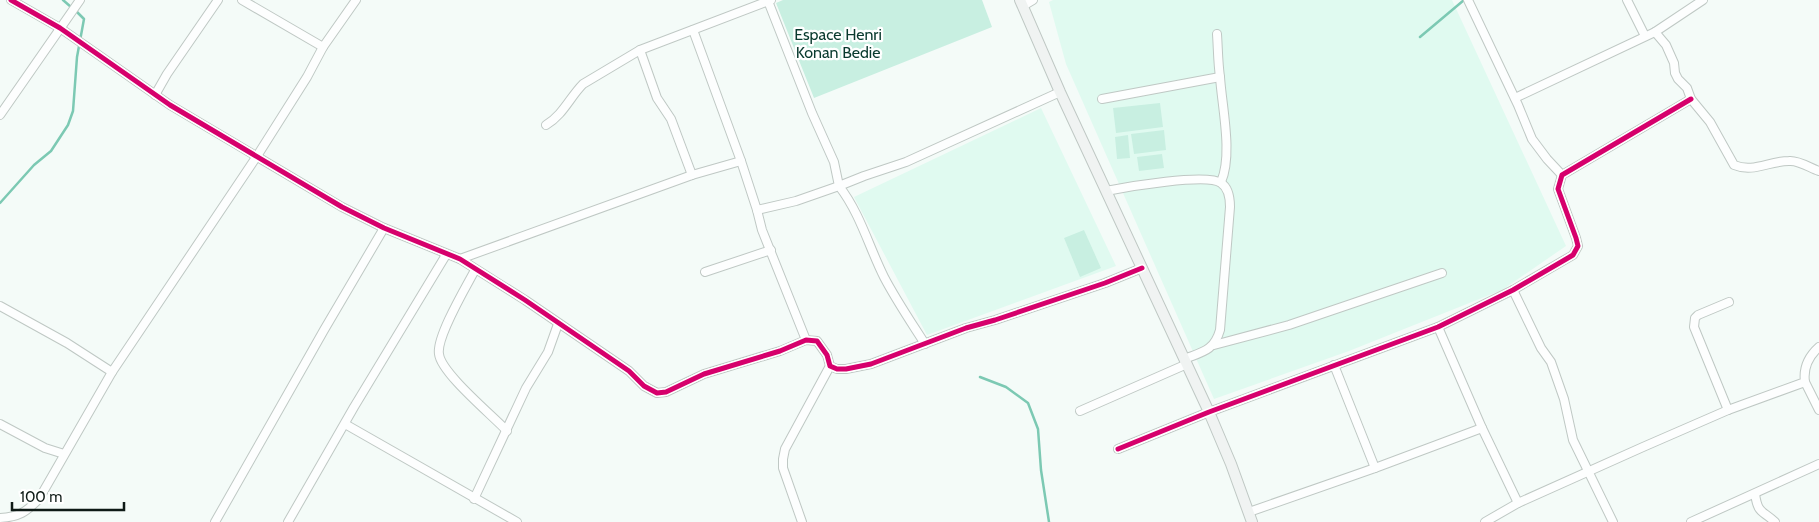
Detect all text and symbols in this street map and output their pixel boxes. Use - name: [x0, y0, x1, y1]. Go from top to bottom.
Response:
- park label: Espace Henri Konan Bedie: [794, 25, 882, 62]
- scale bar: [12, 480, 125, 512]
- text: 100 m: [20, 488, 62, 506]

